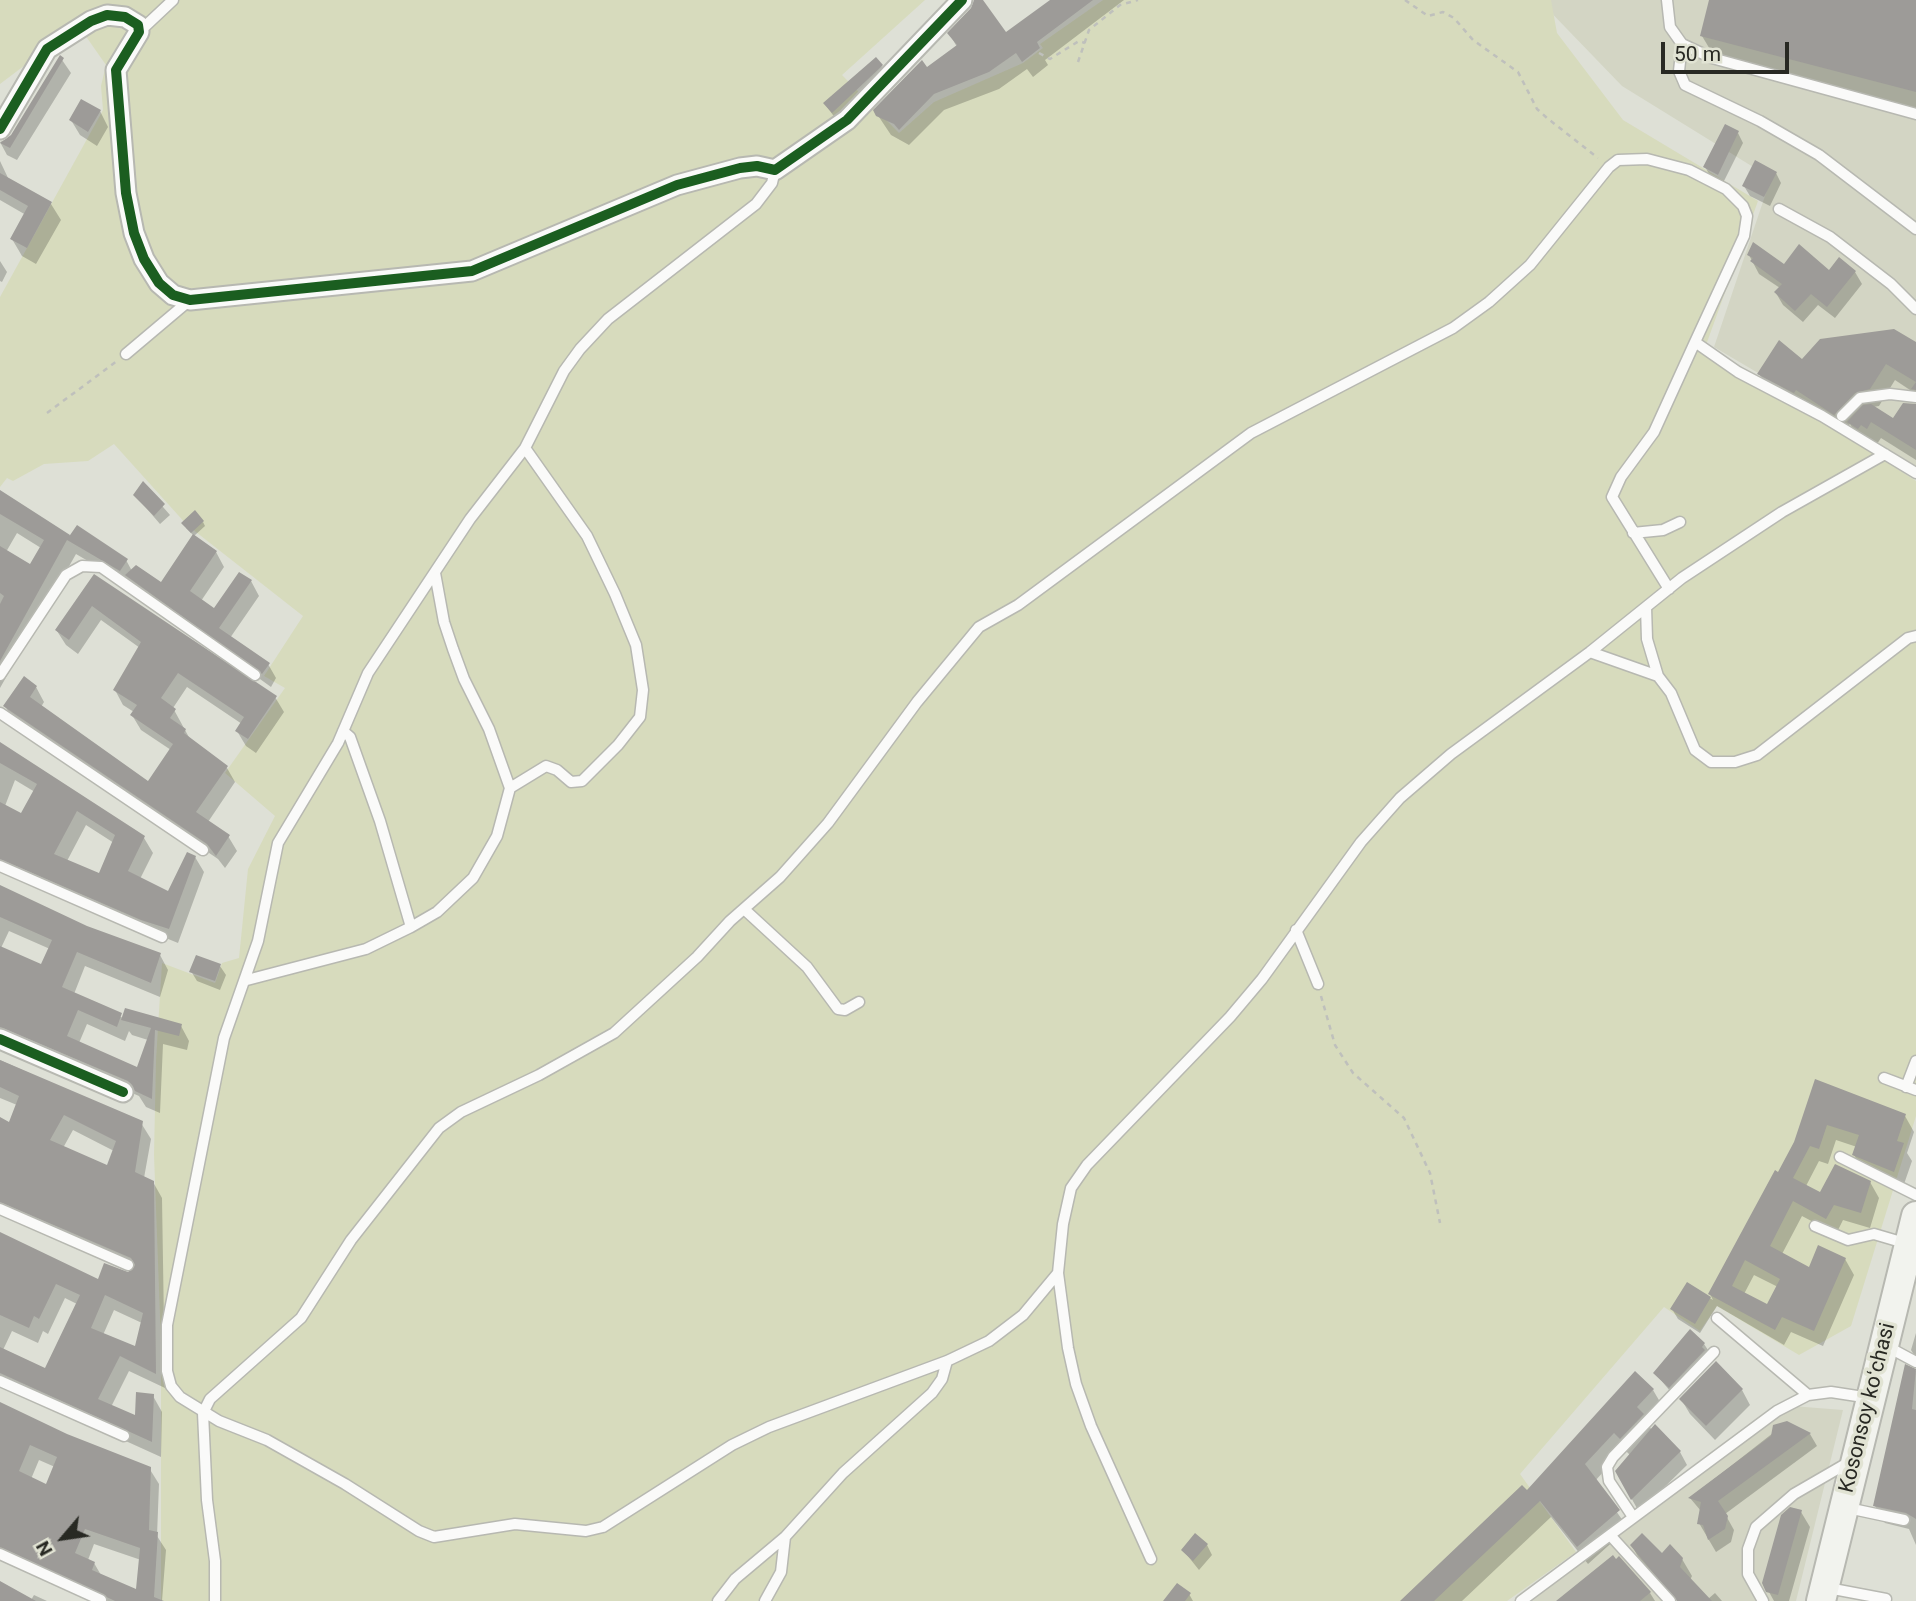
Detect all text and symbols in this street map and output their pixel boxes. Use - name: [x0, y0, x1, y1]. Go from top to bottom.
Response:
- scale bar: [1664, 28, 1792, 72]
- text: 50 m: [1674, 42, 1721, 66]
- street label: Kosonsoy koʻchasi: [1835, 1320, 1901, 1496]
- north arrow: [28, 1503, 98, 1573]
- text: N: [31, 1537, 58, 1560]

